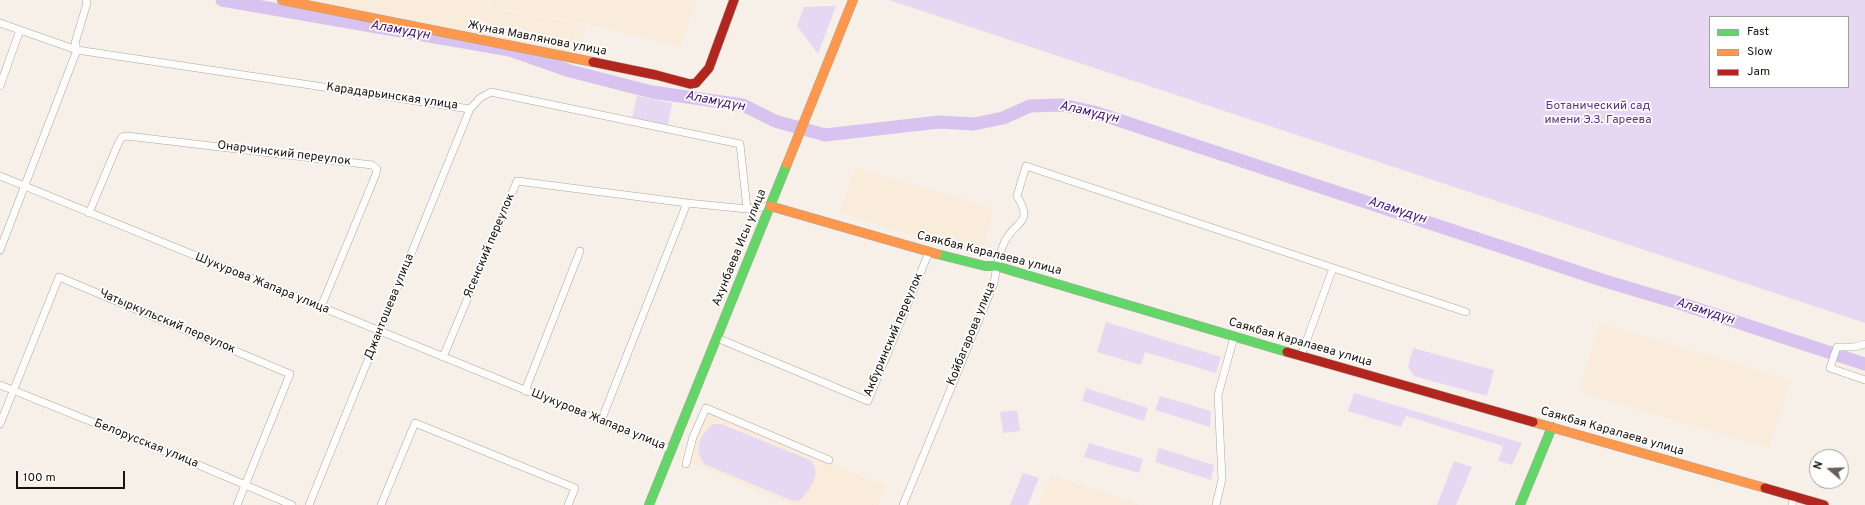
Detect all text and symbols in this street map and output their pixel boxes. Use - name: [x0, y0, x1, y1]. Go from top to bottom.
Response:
- legend: [1709, 16, 1849, 88]
- water label: Аламүдүн: [369, 18, 431, 44]
- street label: Жуная Мавлянова улица: [466, 18, 608, 60]
- text: Fast: [1747, 24, 1769, 40]
- text: Slow: [1747, 44, 1773, 60]
- text: Jam: [1747, 64, 1770, 80]
- street label: Карадарьинская улица: [325, 81, 459, 113]
- water label: Аламүдүн: [684, 89, 746, 115]
- water label: Аламүдүн: [1058, 99, 1120, 127]
- park label: Ботанический сад имени Э.З. Гареева: [1544, 100, 1652, 128]
- street label: Онарчинский переулок: [216, 139, 352, 169]
- street label: Ахунбаева Исы улица: [710, 187, 770, 309]
- street label: Ясенский переулок: [461, 191, 519, 301]
- water label: Аламүдүн: [1366, 194, 1428, 228]
- street label: Саякбая Каралаева улица: [915, 229, 1063, 279]
- street label: Шукурова Жапара улица: [193, 250, 331, 318]
- street label: Джантошева улица: [362, 252, 418, 362]
- street label: Акбуринский переулок: [861, 271, 927, 399]
- street label: Койбагарова улица: [945, 280, 999, 388]
- street label: Чатыркульский переулок: [97, 287, 237, 357]
- water label: Аламүдүн: [1674, 295, 1736, 329]
- street label: Саякбая Каралаева улица: [1227, 316, 1373, 370]
- street label: Шукурова Жапара улица: [529, 386, 667, 454]
- street label: Саякбая Каралаева улица: [1539, 405, 1685, 459]
- street label: Белорусская улица: [92, 417, 200, 471]
- north arrow: [1809, 449, 1849, 489]
- text: N: [1811, 459, 1827, 471]
- scale bar: [18, 463, 127, 489]
- text: 100 m: [23, 470, 56, 486]

